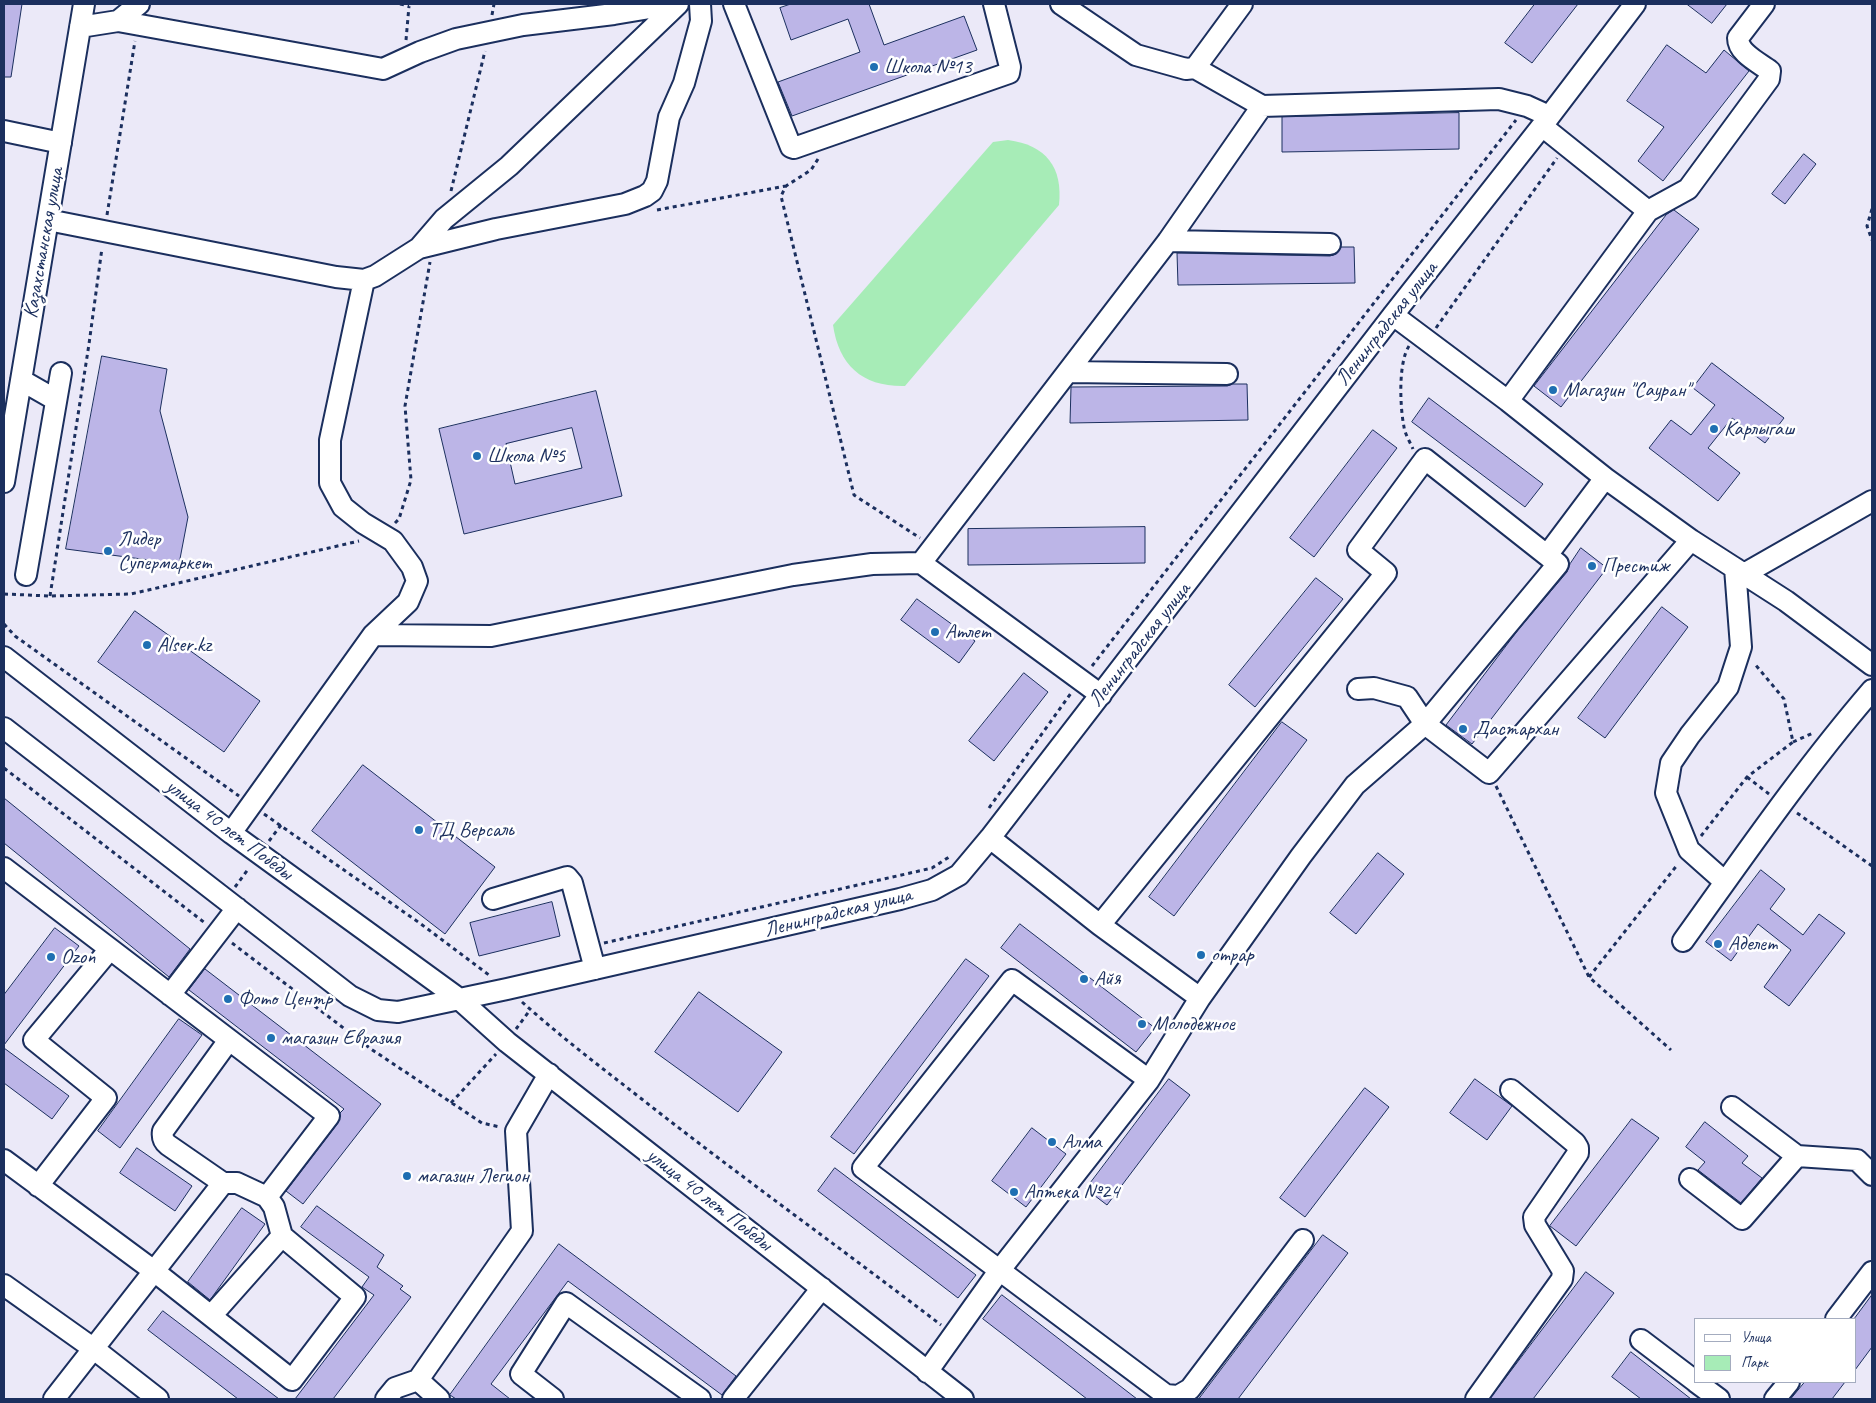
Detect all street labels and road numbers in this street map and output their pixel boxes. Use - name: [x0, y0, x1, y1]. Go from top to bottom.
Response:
- street label: Казахстанская улица: [18, 166, 70, 320]
- street label: Ленинградская улица: [1331, 257, 1443, 391]
- street label: Ленинградская улица: [1084, 578, 1196, 712]
- street label: улица 40 лет Победы: [160, 774, 298, 886]
- street label: Ленинградская улица: [762, 883, 914, 943]
- street label: улица 40 лет Победы: [641, 1143, 777, 1257]

